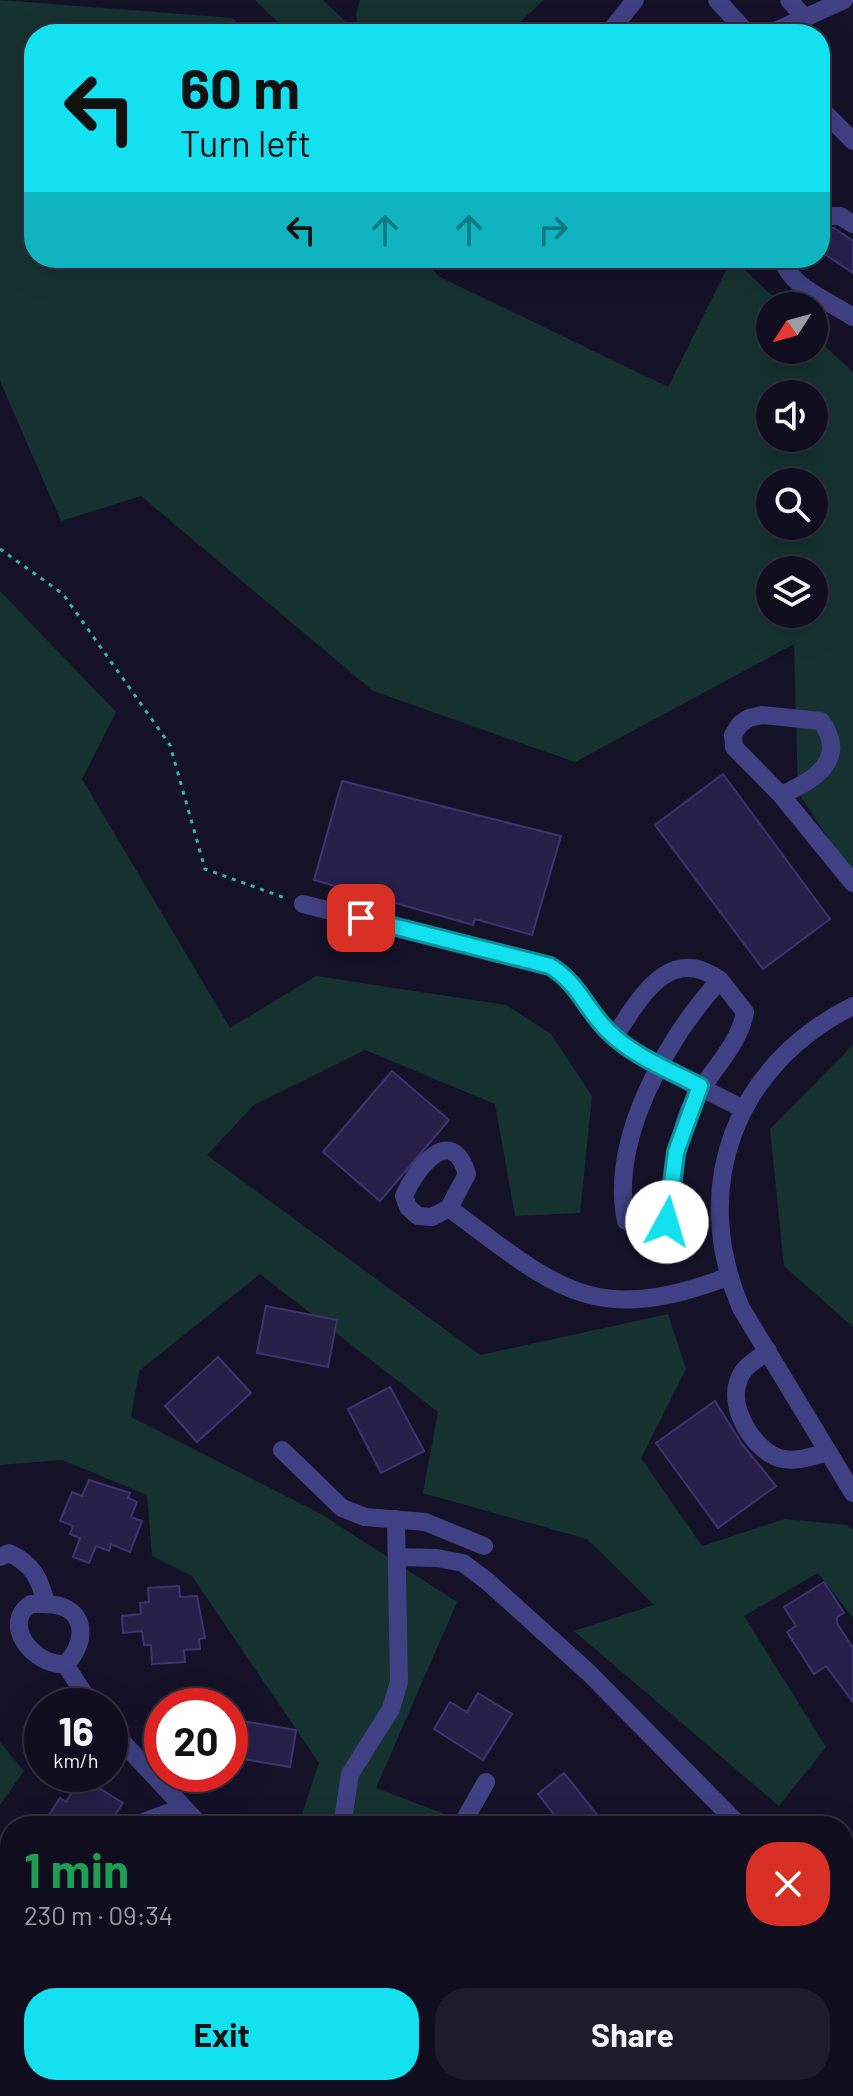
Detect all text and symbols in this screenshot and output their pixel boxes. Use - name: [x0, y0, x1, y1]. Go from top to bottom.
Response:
- text: 60 m: [180, 53, 300, 120]
- icon: left: [48, 56, 152, 160]
- text: Turn left: [180, 121, 311, 164]
- icon: left: [279, 208, 323, 252]
- icon: ahead: [363, 208, 407, 252]
- icon: ahead: [447, 208, 491, 252]
- icon: right: [531, 208, 575, 252]
- north arrow: [756, 292, 828, 364]
- map controls: [756, 292, 828, 628]
- button: sound: [756, 380, 828, 452]
- button: search: [756, 468, 828, 540]
- button: layers: [756, 556, 828, 628]
- pin: [327, 884, 395, 952]
- icon: arrive: [339, 896, 383, 940]
- position arrow: [625, 1180, 709, 1264]
- speed limit sign: 20: [144, 1688, 248, 1792]
- text: 16: [58, 1706, 94, 1754]
- text: km/h: [53, 1748, 99, 1772]
- text: 1 min: [24, 1840, 129, 1898]
- button: close: [746, 1842, 830, 1926]
- text: 230 m · 09:34: [24, 1899, 173, 1930]
- button: Exit: [24, 1988, 419, 2080]
- button: Share: [435, 1988, 830, 2080]

